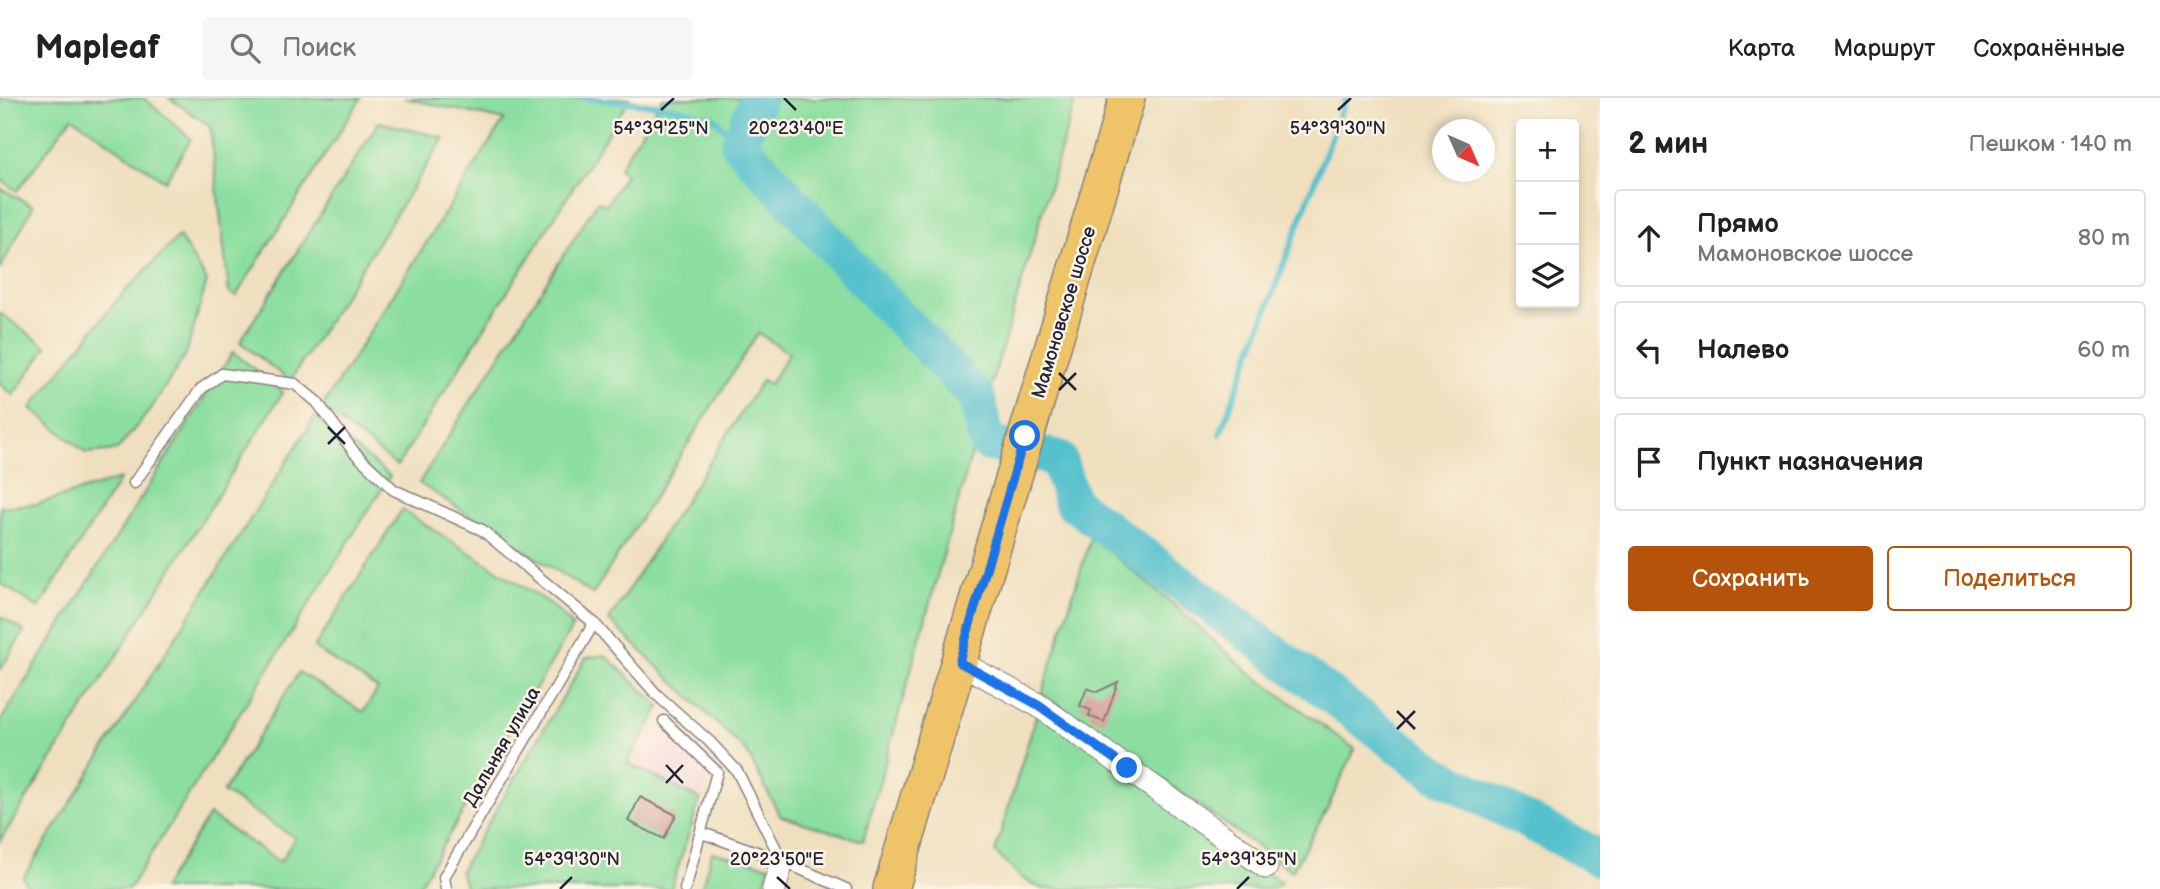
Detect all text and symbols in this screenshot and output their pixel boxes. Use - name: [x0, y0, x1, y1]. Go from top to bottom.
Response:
- search box: [202, 17, 692, 80]
- text: Mapleaf: [35, 28, 160, 68]
- icon: search: [226, 29, 264, 67]
- text: Поиск: [282, 33, 356, 64]
- text: Карта: [1728, 34, 1795, 63]
- text: Маршрут: [1833, 34, 1935, 63]
- text: Сохранённые: [1973, 34, 2125, 63]
- text: 54°39'25"N: [613, 118, 709, 139]
- text: 20°23'40"E: [748, 118, 844, 139]
- text: 54°39'30"N: [1290, 118, 1386, 139]
- north arrow: [1432, 119, 1495, 182]
- map controls: [1516, 119, 1579, 308]
- button: +: [1516, 119, 1579, 182]
- text: 2 мин: [1628, 126, 1708, 162]
- text: Пешком · 140 m: [1969, 130, 2132, 158]
- button: −: [1516, 182, 1579, 245]
- text: Прямо: [1697, 209, 1779, 240]
- icon: ahead: [1630, 219, 1668, 257]
- street label: Мамоновское шоссе: [1027, 223, 1102, 401]
- text: 80 m: [2078, 224, 2130, 252]
- text: Мамоновское шоссе: [1697, 240, 1913, 268]
- button: layers: [1516, 245, 1579, 308]
- icon: left: [1630, 331, 1668, 369]
- text: Налево: [1697, 335, 1789, 366]
- text: 60 m: [2077, 336, 2130, 364]
- route start: [1009, 420, 1040, 451]
- icon: arrive: [1630, 443, 1668, 481]
- text: Пункт назначения: [1697, 447, 1923, 478]
- button: Сохранить: [1628, 546, 1873, 611]
- button: Поделиться: [1887, 546, 2132, 611]
- street label: Дальняя улица: [459, 683, 546, 811]
- route end: [1111, 752, 1142, 783]
- text: 54°39'30"N: [524, 849, 620, 870]
- text: 20°23'50"E: [730, 849, 824, 870]
- text: 54°39'35"N: [1201, 849, 1297, 870]

